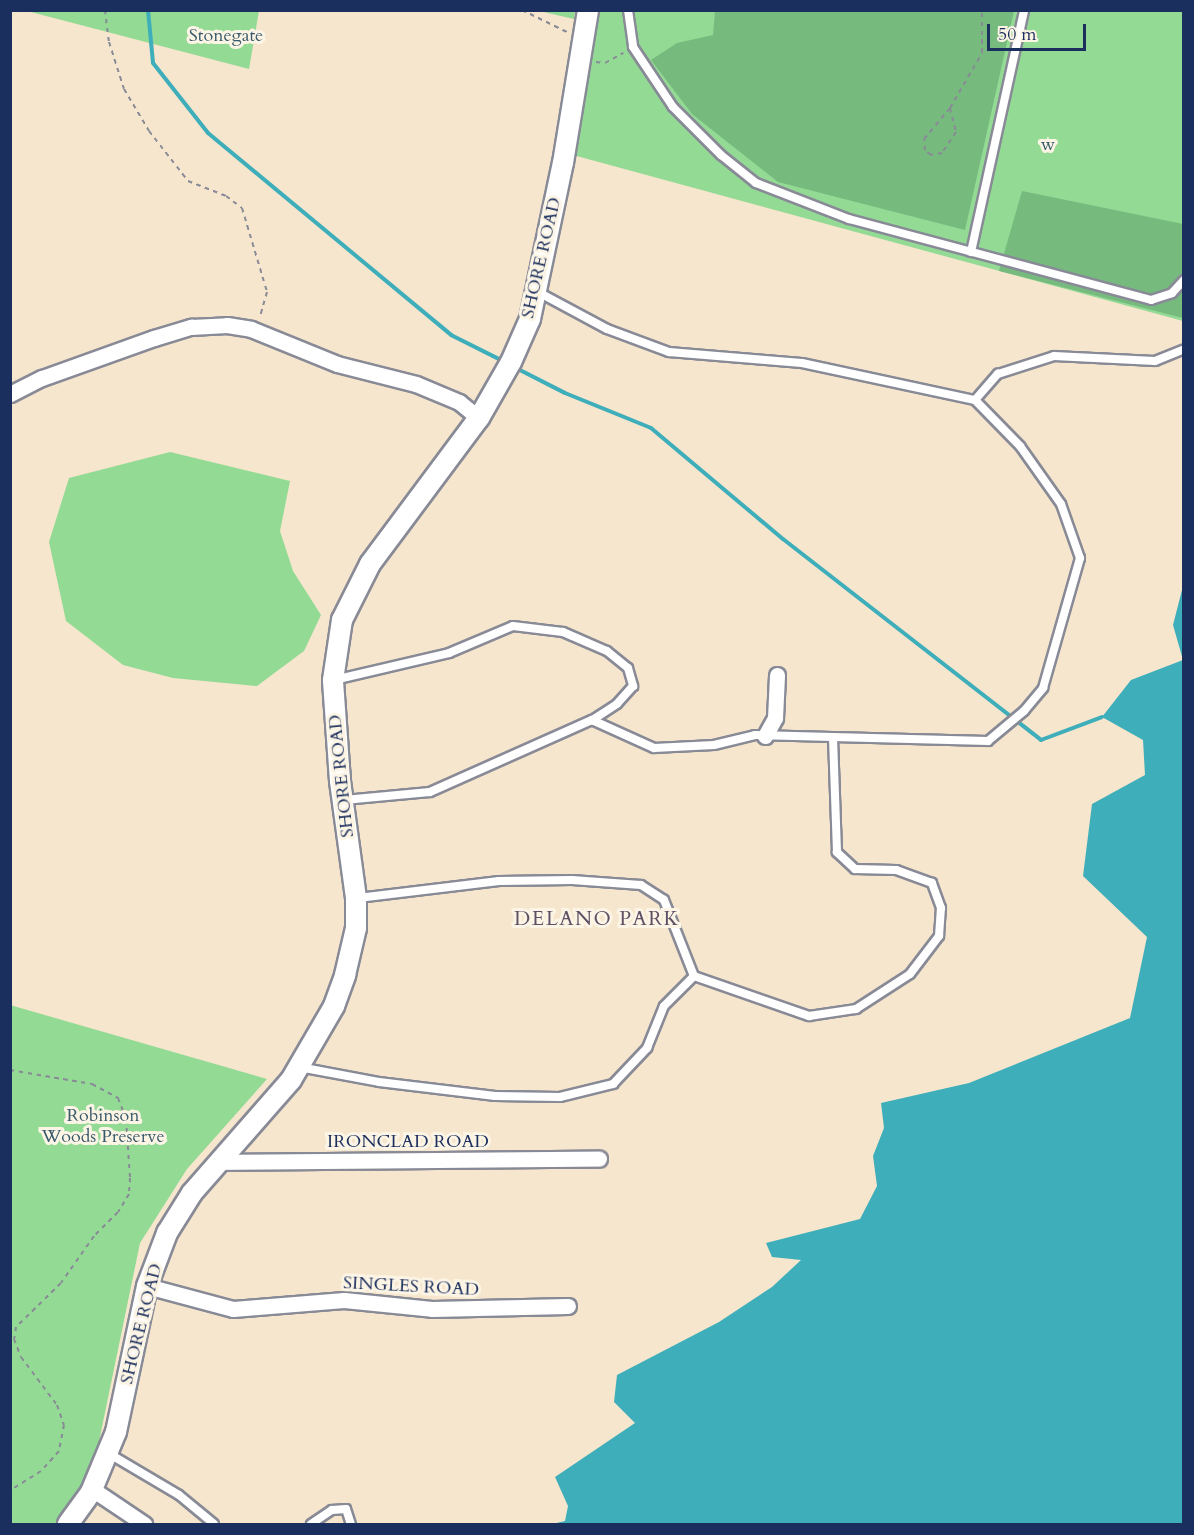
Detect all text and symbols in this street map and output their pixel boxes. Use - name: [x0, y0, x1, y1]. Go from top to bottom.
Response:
- scale bar: [990, 12, 1089, 50]
- text: 50 m: [998, 22, 1037, 47]
- park label: Stonegate: [189, 25, 263, 47]
- park label: w: [1041, 134, 1055, 156]
- street label: SHORE ROAD: [518, 195, 566, 321]
- street label: SHORE ROAD: [325, 713, 359, 839]
- district label: DELANO PARK: [514, 906, 680, 930]
- park label: Robinson Woods Preserve: [41, 1106, 165, 1148]
- street label: IRONCLAD ROAD: [327, 1131, 489, 1153]
- street label: SHORE ROAD: [117, 1261, 167, 1387]
- street label: SINGLES ROAD: [342, 1273, 480, 1301]

